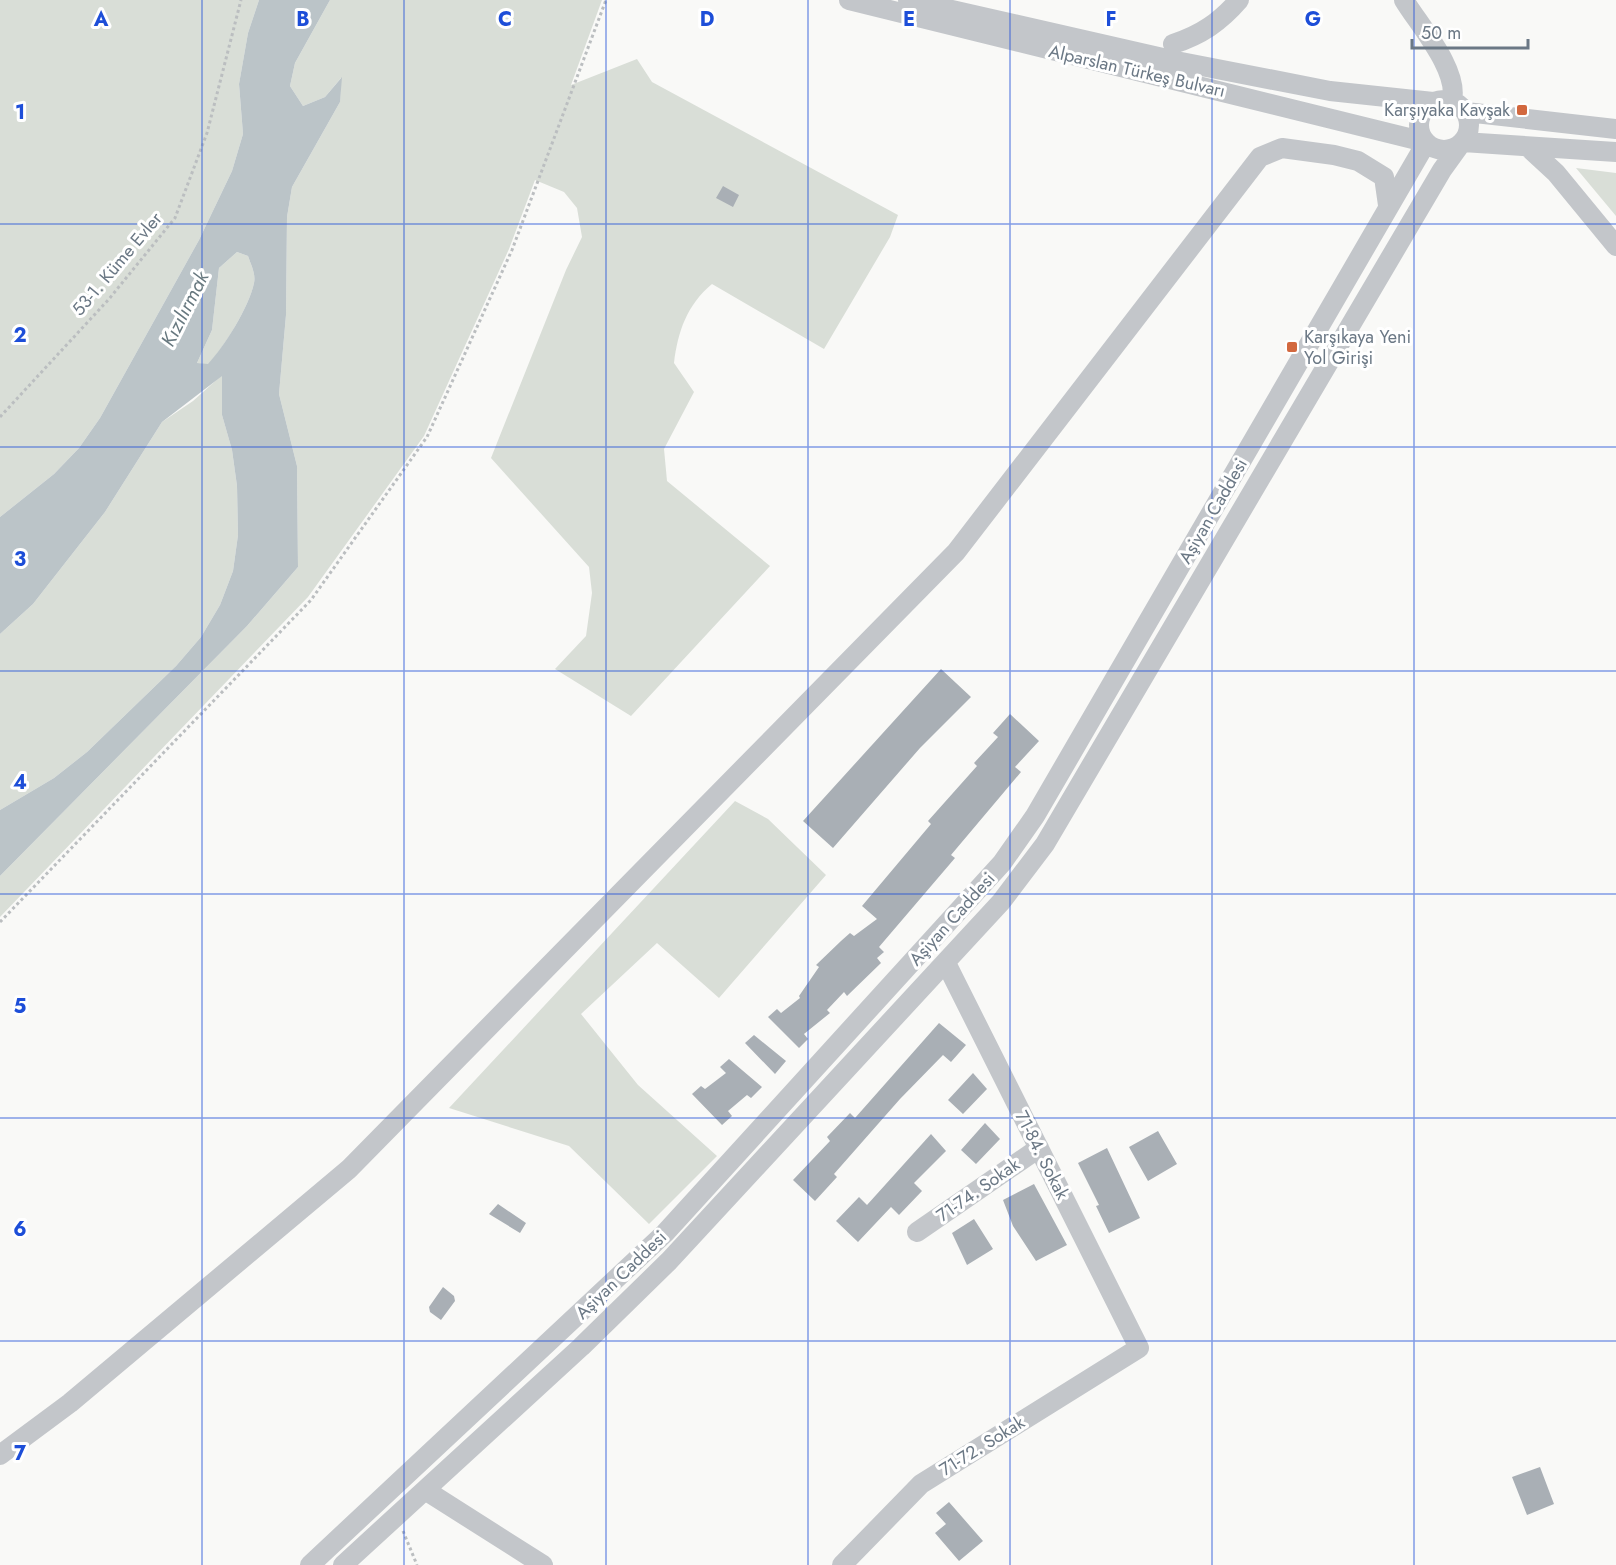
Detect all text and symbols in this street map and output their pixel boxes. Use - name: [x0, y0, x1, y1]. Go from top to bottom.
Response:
- text: A: [93, 5, 109, 34]
- text: B: [296, 5, 310, 34]
- text: C: [498, 5, 512, 34]
- text: D: [700, 5, 714, 34]
- text: E: [903, 5, 915, 34]
- text: F: [1105, 5, 1117, 34]
- text: G: [1305, 5, 1321, 34]
- scale bar: [1412, 12, 1528, 50]
- text: 50 m: [1421, 20, 1461, 46]
- street label: Alparslan Türkeş Bulvarı: [1046, 38, 1228, 104]
- place label: Karşıyaka Kavşak: [1384, 97, 1510, 123]
- text: 1: [15, 98, 25, 127]
- marker: Karşıyaka Kavşak: [1515, 103, 1529, 117]
- street label: 53-1. Küme Evler: [66, 206, 169, 322]
- water label: Kızılırmak: [154, 265, 217, 352]
- text: 2: [13, 321, 27, 350]
- place label: Karşıkaya Yeni Yol Girişi: [1304, 324, 1411, 371]
- marker: Karşıkaya Yeni Yol Girişi: [1285, 340, 1299, 354]
- street label: Aşiyan Caddesi: [1172, 453, 1254, 569]
- text: 3: [14, 545, 26, 574]
- text: 4: [13, 768, 27, 797]
- street label: Aşiyan Caddesi: [903, 866, 1001, 972]
- text: 5: [14, 992, 27, 1021]
- street label: 71-84. Sokak: [1008, 1106, 1076, 1204]
- street label: 71-74. Sokak: [931, 1152, 1025, 1228]
- text: 6: [13, 1215, 27, 1244]
- street label: Aşiyan Caddesi: [570, 1225, 672, 1325]
- street label: 71-72. Sokak: [934, 1409, 1030, 1482]
- text: 7: [14, 1439, 27, 1468]

